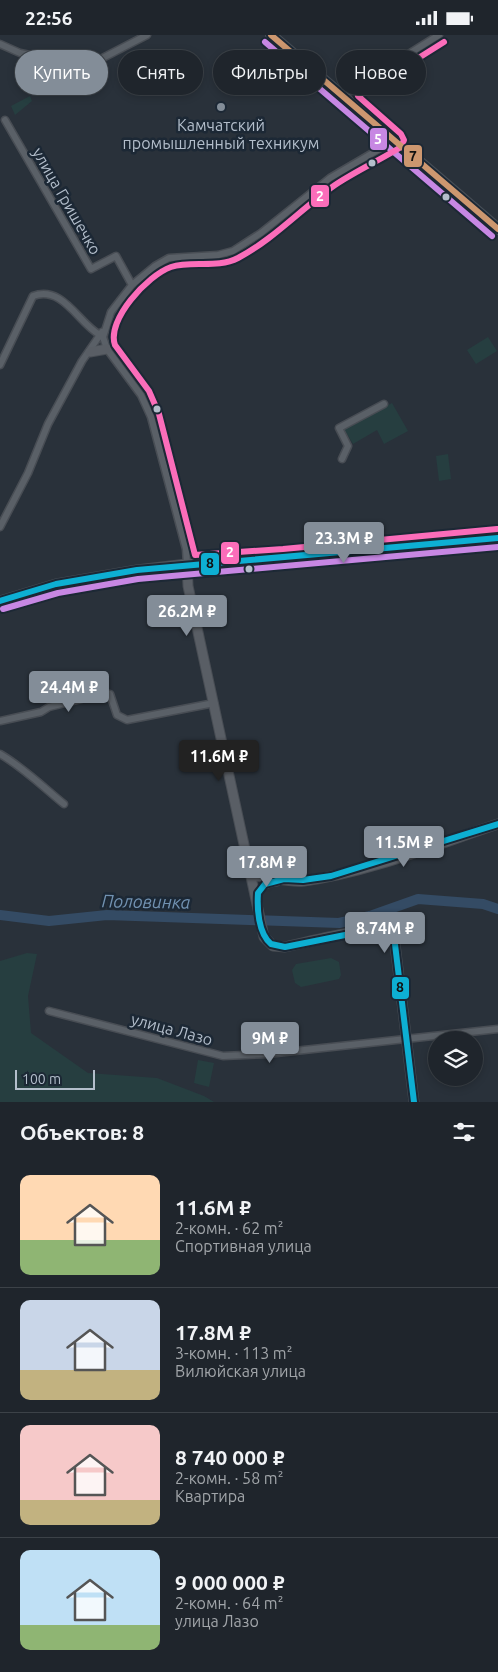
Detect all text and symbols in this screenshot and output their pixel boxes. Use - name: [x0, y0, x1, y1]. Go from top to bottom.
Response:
- text: 22:56: [25, 7, 73, 29]
- chip: Купить: [15, 50, 108, 95]
- chip: Снять: [118, 50, 203, 95]
- chip: Фильтры: [213, 50, 326, 95]
- chip: Новое: [336, 50, 426, 95]
- marker: Камчатский промышленный техникум: [215, 101, 227, 113]
- place label: Камчатский промышленный техникум: [123, 116, 319, 152]
- line badge: 5: [369, 127, 388, 151]
- text: 5: [374, 131, 382, 147]
- street label: улица Гришечко: [29, 144, 105, 258]
- line badge: 7: [403, 144, 423, 168]
- text: 7: [409, 148, 417, 164]
- unlabelled marker: [367, 158, 377, 168]
- line badge: 2: [310, 184, 330, 208]
- text: 2: [316, 188, 324, 204]
- unlabelled marker: [441, 192, 451, 202]
- unlabelled marker: [152, 404, 162, 414]
- pin: 23.3M ₽: [298, 521, 390, 564]
- text: 23.3M ₽: [315, 529, 373, 547]
- line badge: 2: [220, 541, 240, 565]
- text: 2: [226, 544, 234, 560]
- line badge: 8: [200, 552, 220, 576]
- text: 8: [206, 555, 214, 571]
- unlabelled marker: [244, 564, 254, 574]
- pin: 26.2M ₽: [141, 595, 233, 637]
- text: 26.2M ₽: [158, 602, 216, 620]
- pin: 24.4M ₽: [23, 671, 115, 713]
- text: 24.4M ₽: [40, 678, 98, 696]
- pin: 11.6M ₽: [173, 739, 265, 782]
- text: 11.6M ₽: [190, 747, 248, 765]
- pin: 11.5M ₽: [358, 825, 450, 868]
- text: 11.5M ₽: [375, 833, 433, 851]
- pin: 17.8M ₽: [221, 845, 313, 888]
- text: 17.8M ₽: [238, 853, 296, 871]
- water label: Половинка: [101, 890, 191, 912]
- pin: 8.74M ₽: [339, 911, 431, 954]
- text: 8.74M ₽: [356, 919, 414, 937]
- line badge: 8: [391, 976, 410, 1000]
- text: 8: [396, 979, 404, 995]
- street label: улица Лазо: [129, 1009, 215, 1049]
- pin: 9M ₽: [240, 1021, 300, 1064]
- text: 9M ₽: [252, 1029, 288, 1047]
- map controls: [428, 1031, 483, 1086]
- button: layers: [428, 1031, 483, 1086]
- scale bar: [15, 1067, 95, 1090]
- text: 100 m: [22, 1071, 61, 1087]
- icon: filters: [450, 1118, 478, 1146]
- text: Объектов: 8: [20, 1120, 144, 1144]
- icon: home: [60, 1195, 120, 1255]
- text: 11.6M ₽: [175, 1195, 251, 1219]
- text: 2-комн. · 62 m²: [175, 1219, 283, 1237]
- text: Спортивная улица: [175, 1237, 312, 1255]
- icon: home: [60, 1320, 120, 1380]
- text: 17.8M ₽: [175, 1320, 251, 1344]
- text: 3-комн. · 113 m²: [175, 1344, 292, 1362]
- text: Вилюйская улица: [175, 1362, 306, 1380]
- icon: home: [60, 1445, 120, 1505]
- text: 8 740 000 ₽: [175, 1445, 285, 1469]
- text: 2-комн. · 58 m²: [175, 1469, 283, 1487]
- text: Квартира: [175, 1487, 245, 1505]
- icon: home: [60, 1570, 120, 1630]
- text: 9 000 000 ₽: [175, 1570, 285, 1594]
- text: 2-комн. · 64 m²: [175, 1594, 283, 1612]
- text: улица Лазо: [175, 1612, 259, 1630]

